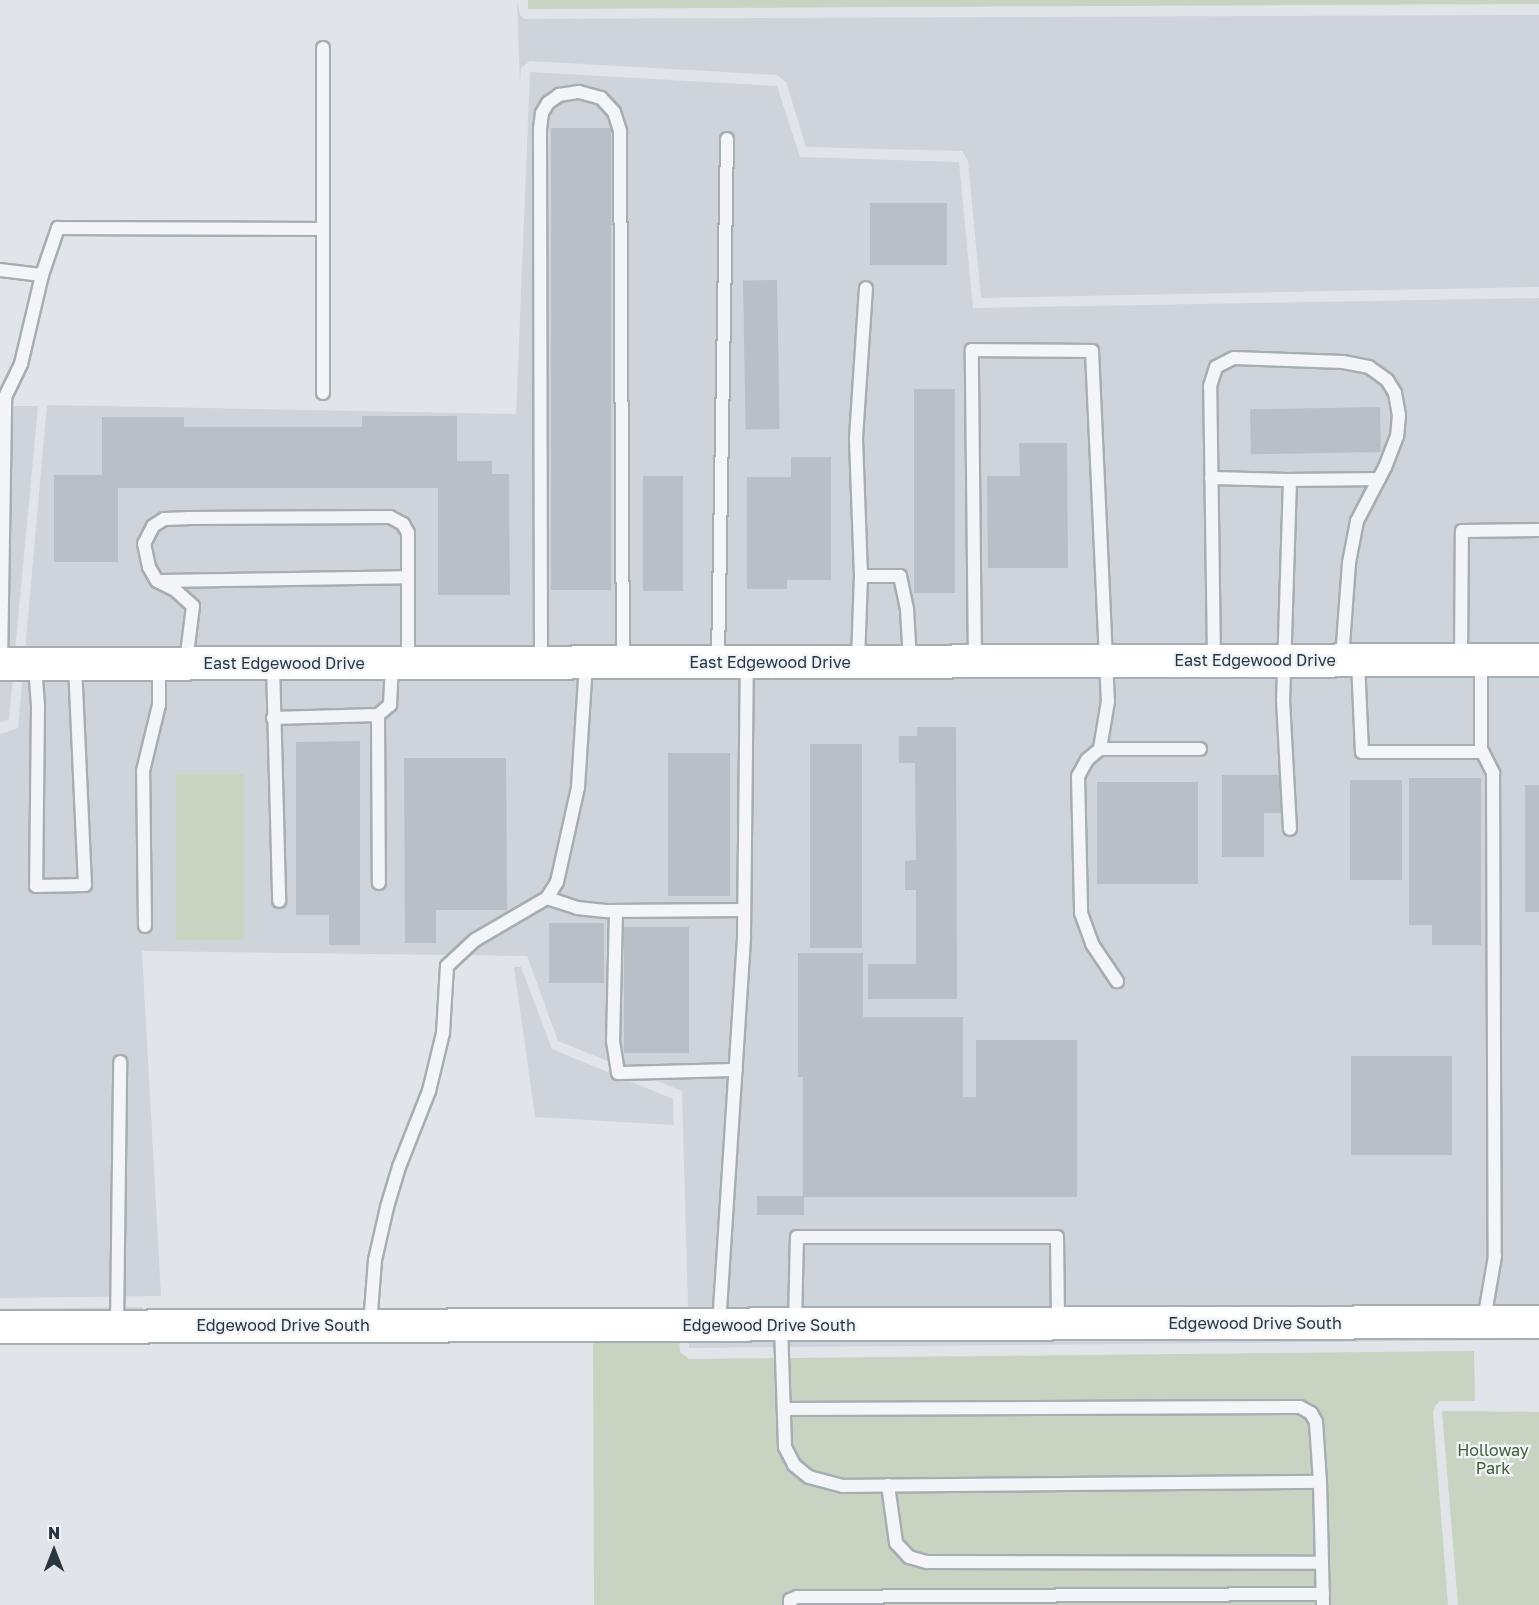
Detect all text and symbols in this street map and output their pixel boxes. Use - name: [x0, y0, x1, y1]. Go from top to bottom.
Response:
- street label: East Edgewood Drive: [1174, 650, 1336, 670]
- street label: East Edgewood Drive: [689, 652, 851, 672]
- street label: East Edgewood Drive: [203, 653, 365, 673]
- street label: Edgewood Drive South: [1168, 1313, 1342, 1333]
- street label: Edgewood Drive South: [196, 1315, 370, 1335]
- street label: Edgewood Drive South: [682, 1315, 856, 1335]
- park label: Holloway Park: [1457, 1440, 1529, 1478]
- north arrow: [24, 1521, 84, 1581]
- text: N: [48, 1523, 60, 1543]

